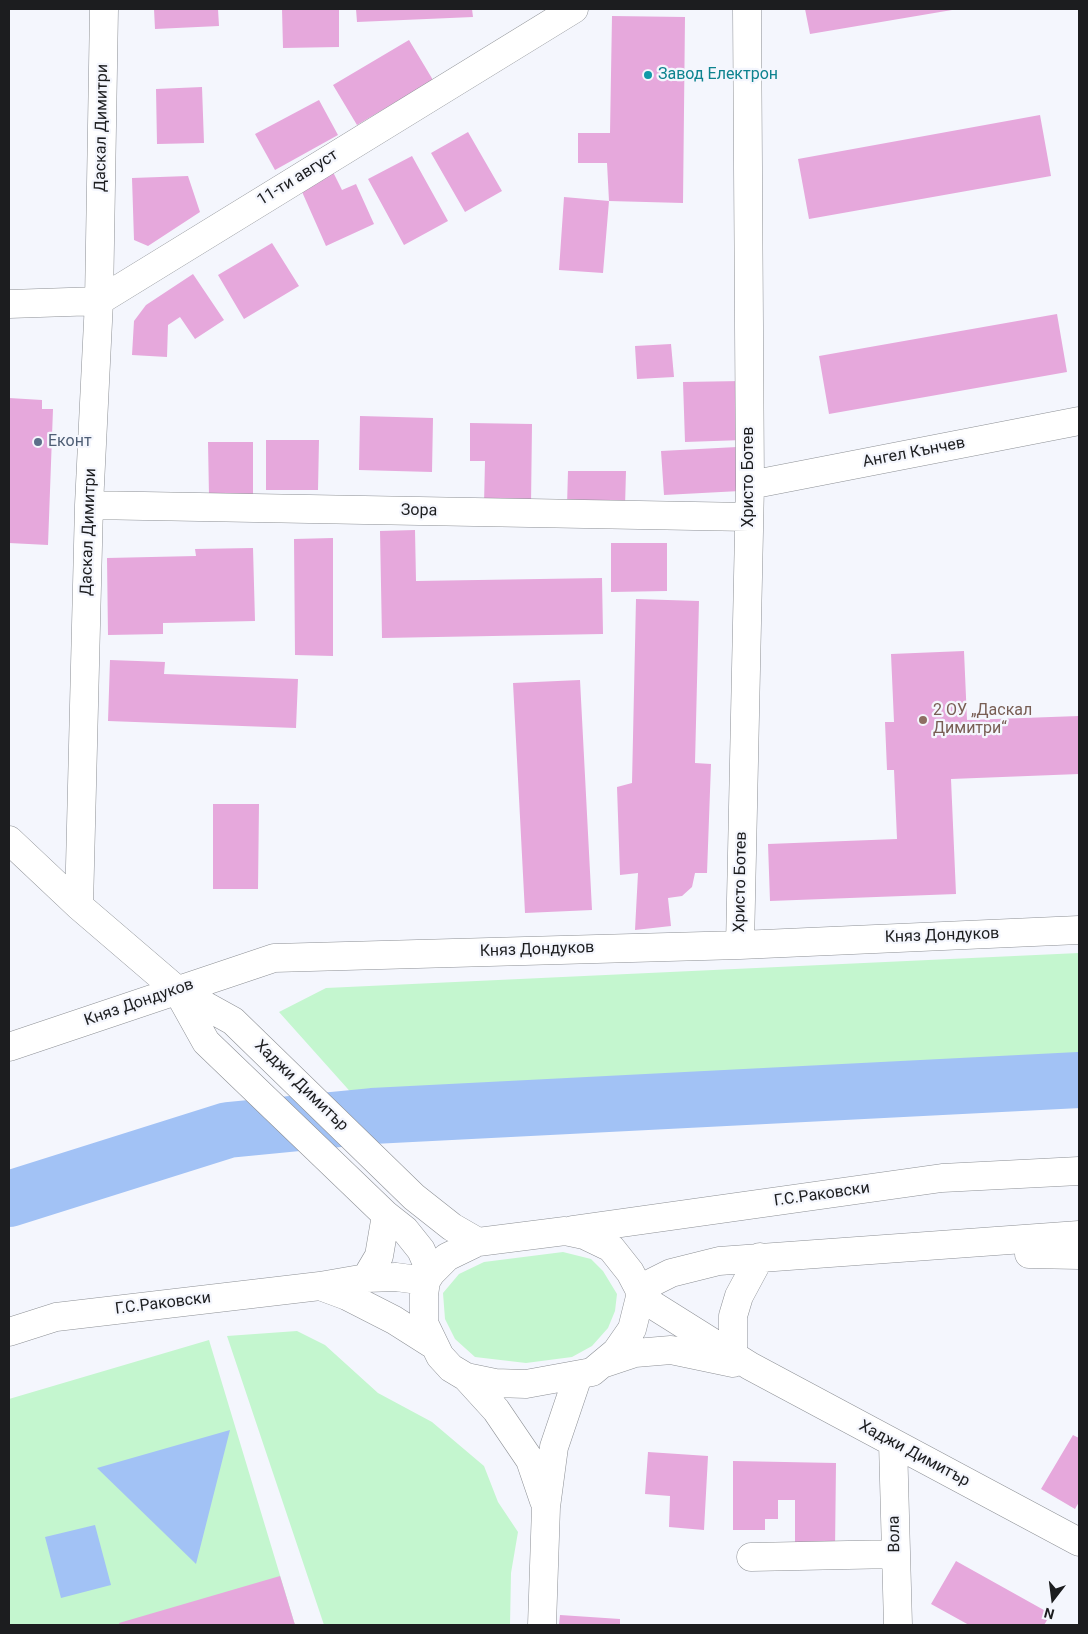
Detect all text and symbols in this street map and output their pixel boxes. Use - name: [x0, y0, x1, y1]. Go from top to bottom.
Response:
- street label: Даскал Димитри: [91, 64, 113, 192]
- place label: Завод Електрон: [658, 65, 778, 85]
- marker: Завод Електрон: [642, 69, 654, 81]
- street label: 11-ти август: [254, 146, 342, 210]
- street label: Христо Ботев: [739, 427, 759, 527]
- place label: Еконт: [48, 432, 92, 452]
- street label: Ангел Кънчев: [861, 434, 967, 472]
- marker: Еконт: [32, 436, 44, 448]
- street label: Даскал Димитри: [77, 468, 101, 596]
- street label: Зора: [401, 501, 437, 521]
- place label: 2 ОУ „Даскал Димитри“: [933, 701, 1032, 739]
- marker: 2 ОУ „Даскал Димитри“: [917, 714, 929, 726]
- street label: Христо Ботев: [731, 831, 751, 933]
- street label: Княз Дондуков: [884, 924, 1000, 948]
- street label: Княз Дондуков: [479, 938, 595, 962]
- street label: Княз Дондуков: [82, 975, 196, 1031]
- street label: Хаджи Димитър: [250, 1036, 352, 1136]
- street label: Г.С.Раковски: [773, 1179, 871, 1211]
- street label: Г.С.Раковски: [114, 1289, 212, 1319]
- street label: Хаджи Димитър: [855, 1417, 973, 1491]
- street label: Вола: [885, 1515, 905, 1553]
- north arrow: [1028, 1574, 1078, 1624]
- text: N: [1042, 1604, 1056, 1622]

